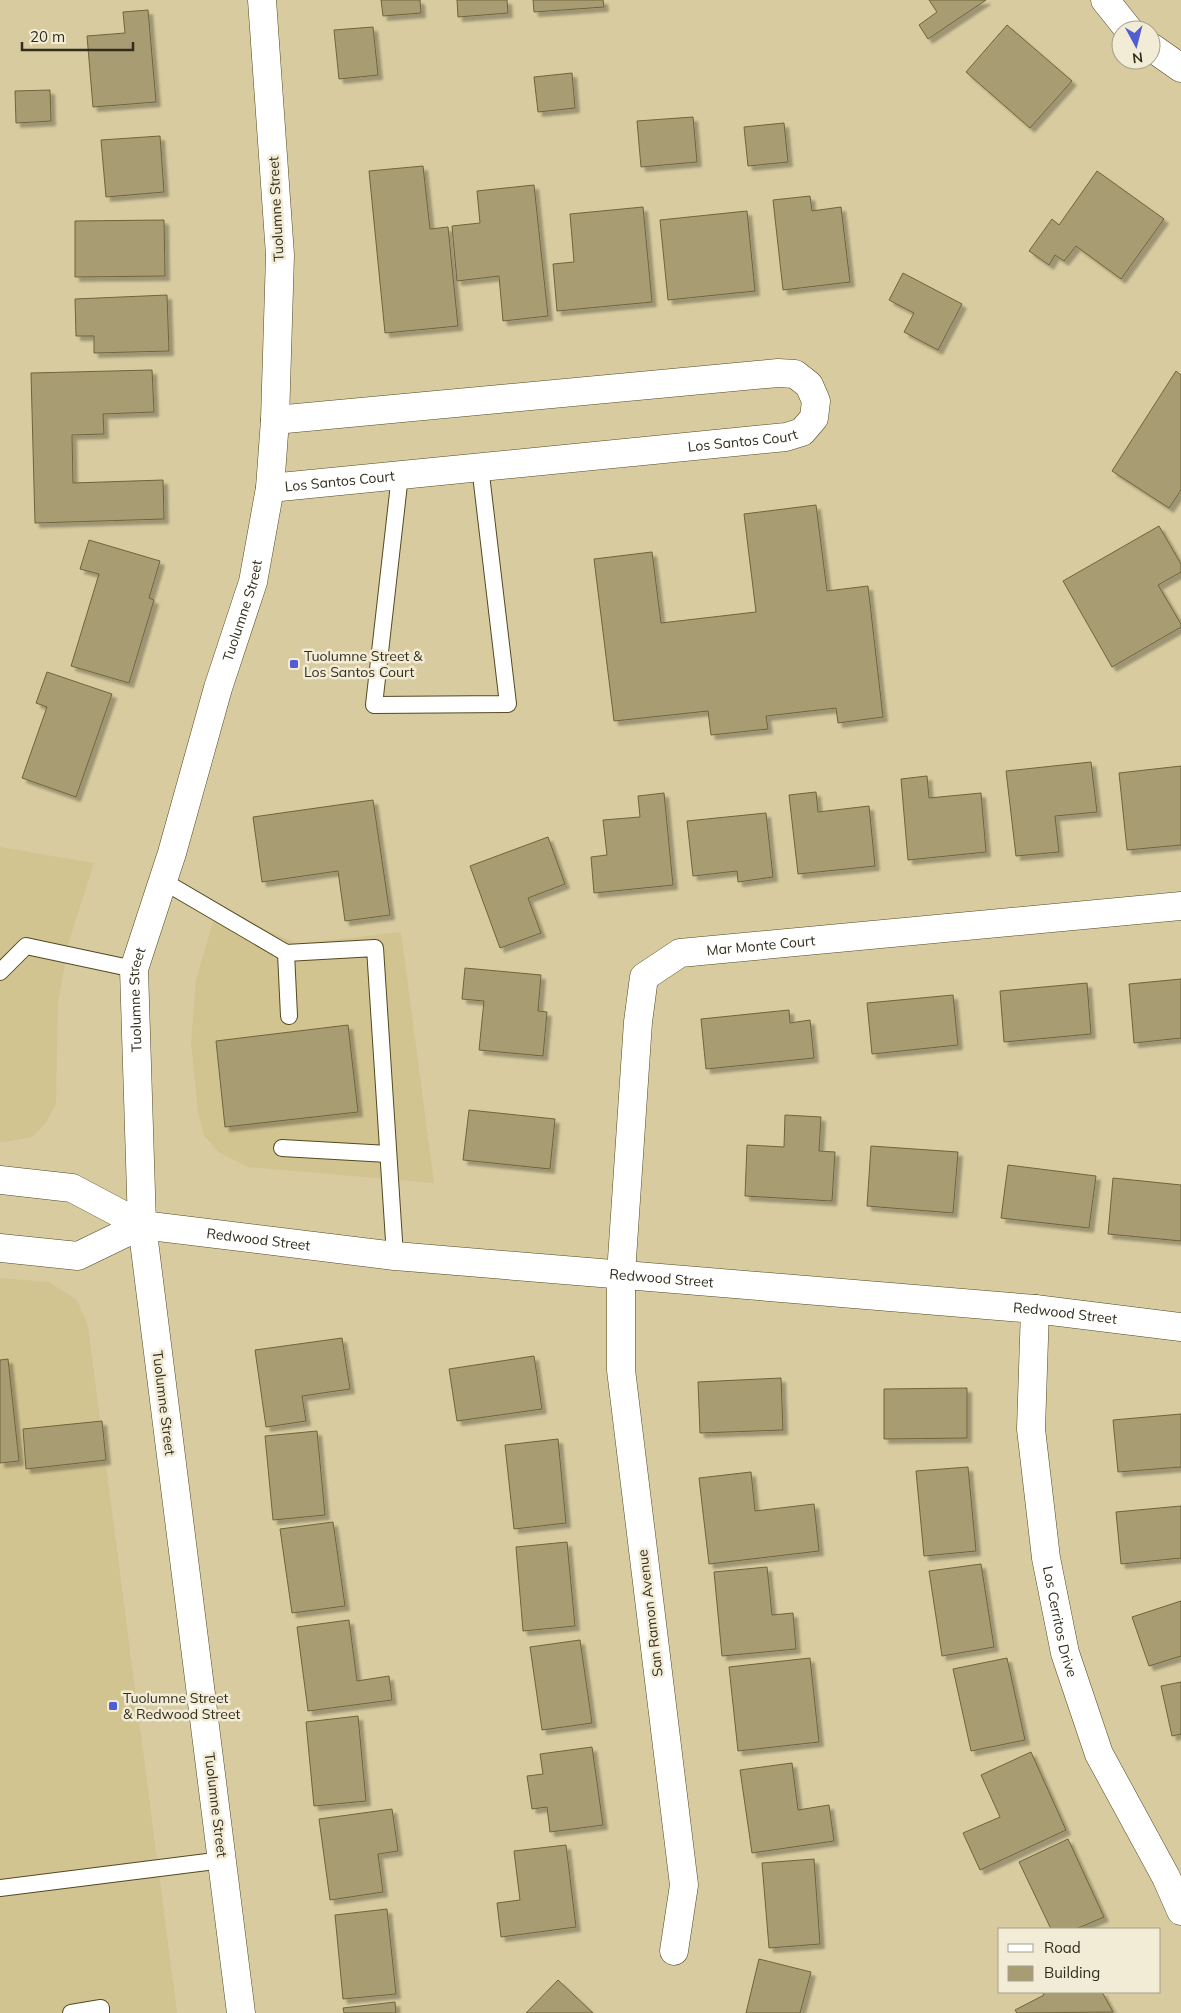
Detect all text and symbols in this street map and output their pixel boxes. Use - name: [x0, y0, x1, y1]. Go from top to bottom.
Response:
- scale bar: [22, 20, 134, 52]
- north arrow: [1111, 20, 1161, 70]
- text: 20 m: [30, 27, 65, 46]
- text: N: [1131, 48, 1144, 67]
- street label: Tuolumne Street: [264, 156, 288, 262]
- street label: Los Santos Court: [687, 425, 800, 456]
- street label: Los Santos Court: [284, 467, 396, 496]
- street label: Tuolumne Street: [218, 558, 266, 664]
- place label: Tuolumne Street & Los Santos Court: [304, 647, 423, 681]
- marker: Tuolumne Street & Los Santos Court: [288, 658, 300, 670]
- street label: Mar Monte Court: [706, 931, 816, 959]
- street label: Tuolumne Street: [125, 945, 150, 1052]
- street label: Redwood Street: [206, 1224, 312, 1255]
- street label: Redwood Street: [609, 1265, 714, 1291]
- street label: Redwood Street: [1012, 1298, 1118, 1328]
- street label: Tuolumne Street: [149, 1350, 179, 1457]
- street label: San Ramon Avenue: [633, 1548, 667, 1678]
- street label: Los Cerritos Drive: [1039, 1564, 1082, 1680]
- place label: Tuolumne Street & Redwood Street: [123, 1689, 241, 1723]
- marker: Tuolumne Street & Redwood Street: [107, 1700, 119, 1712]
- street label: Tuolumne Street: [201, 1752, 231, 1859]
- legend: [998, 1928, 1161, 1993]
- text: Road: [1044, 1938, 1081, 1957]
- text: Building: [1044, 1963, 1100, 1982]

